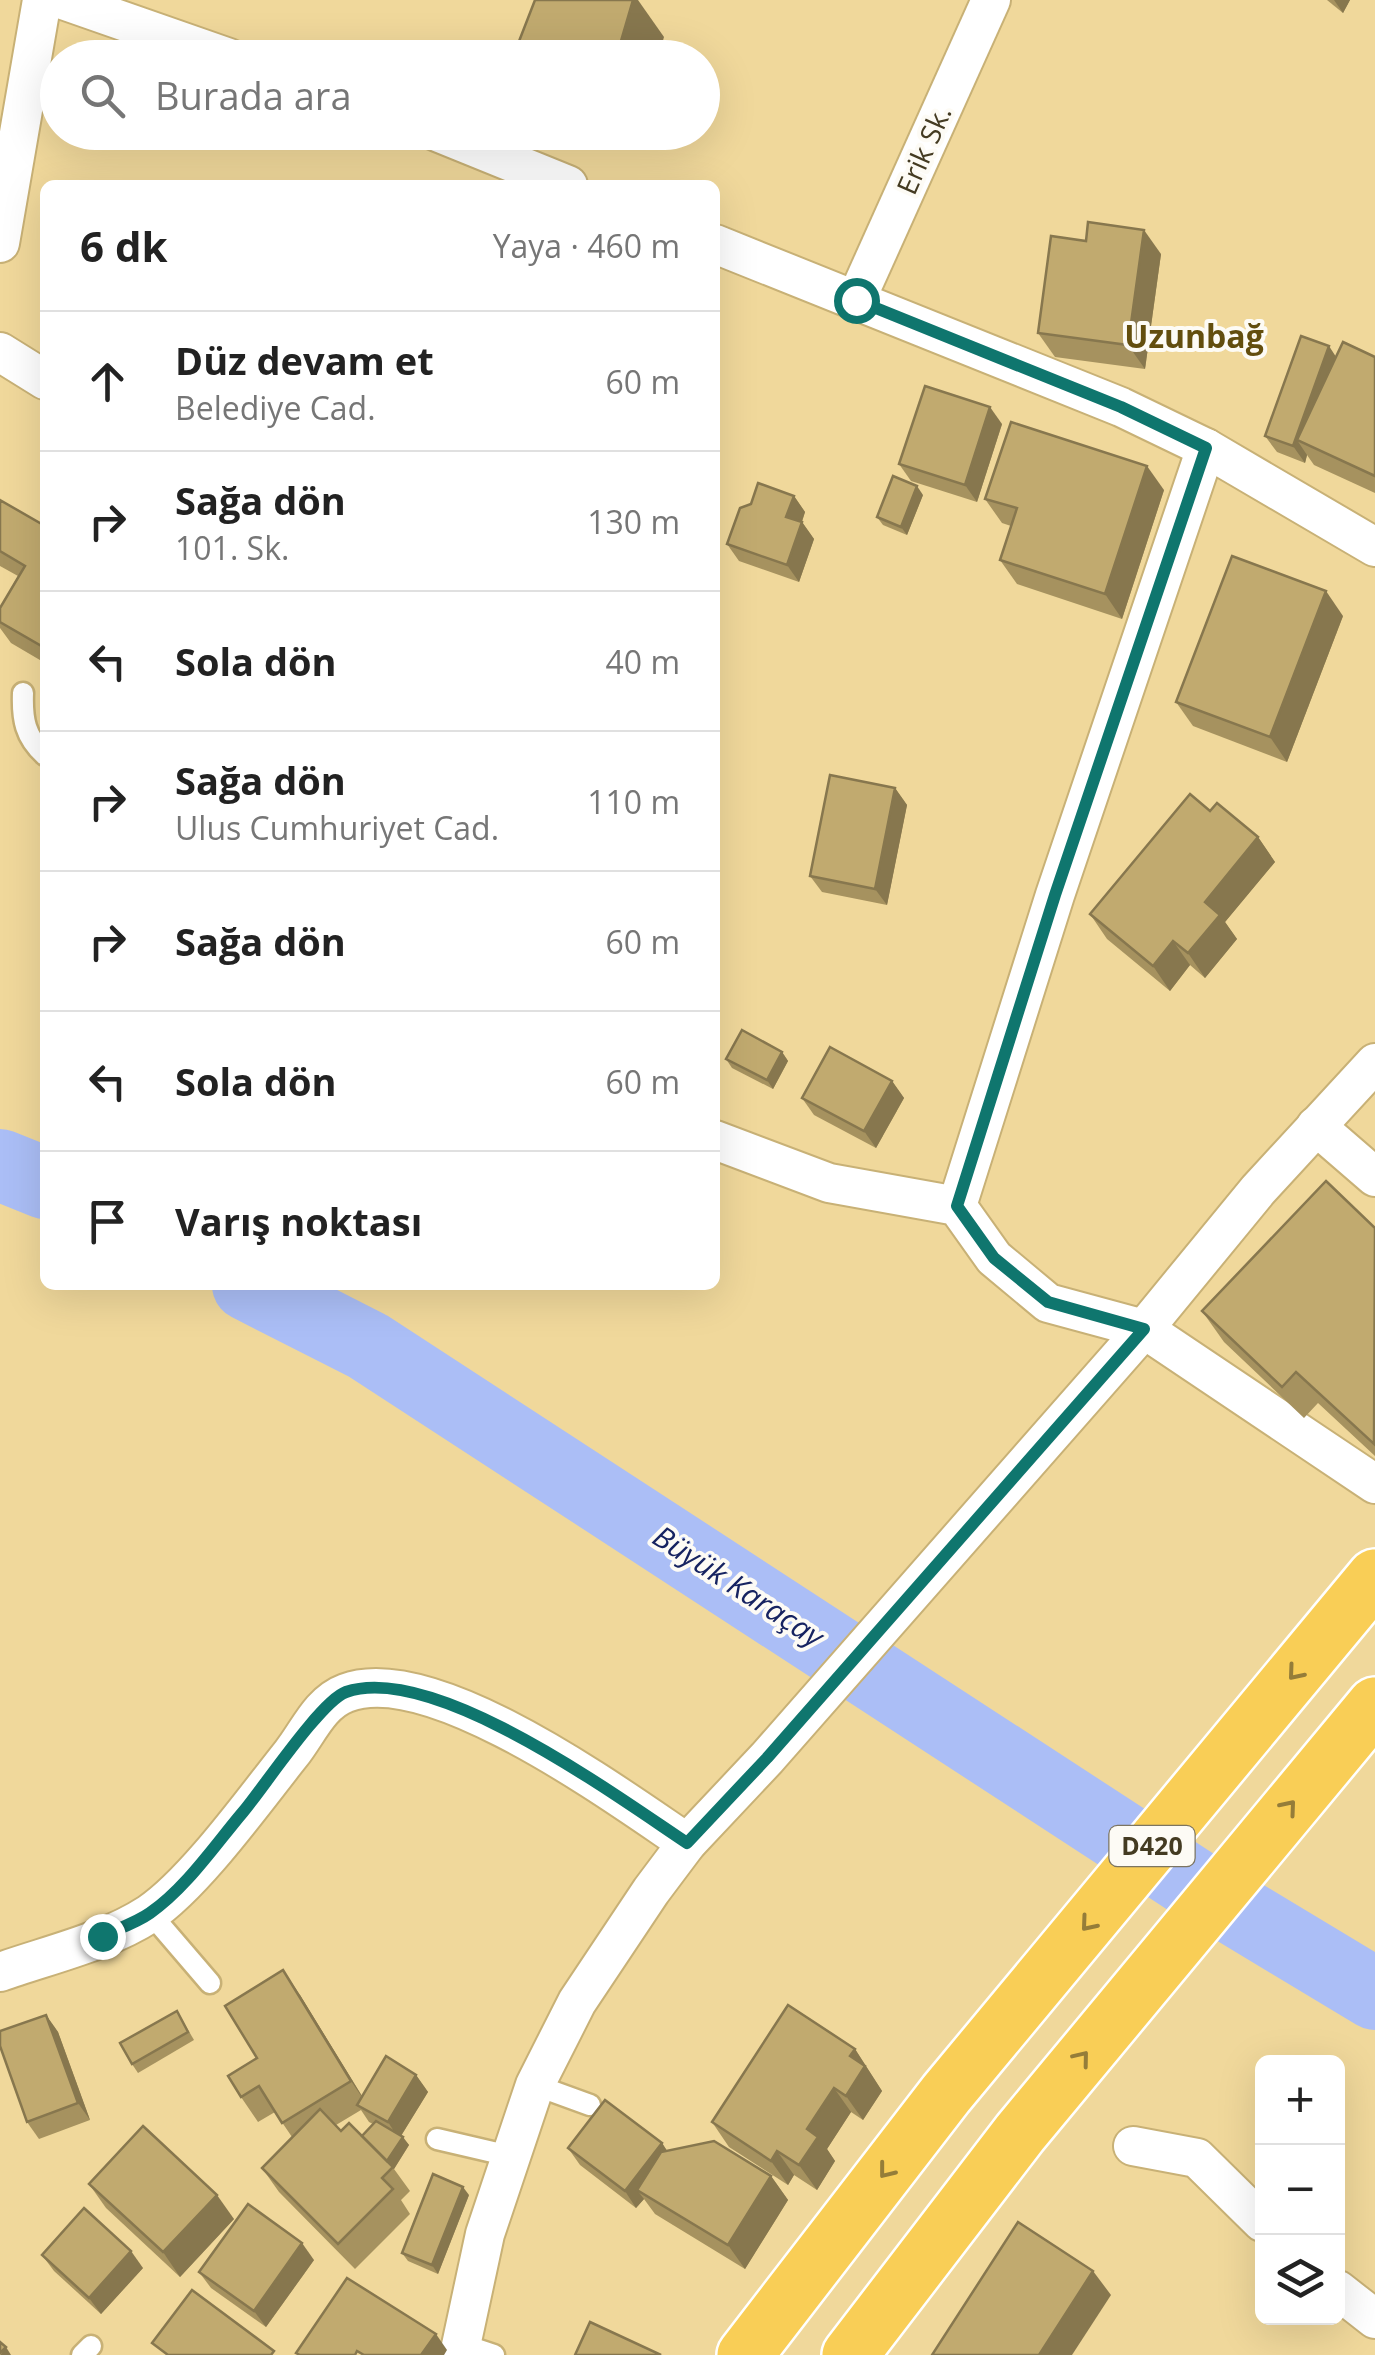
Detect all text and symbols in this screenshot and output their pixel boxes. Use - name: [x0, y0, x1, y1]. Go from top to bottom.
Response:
- search box: [40, 40, 720, 150]
- icon: search: [75, 68, 130, 123]
- text: Burada ara: [155, 69, 352, 121]
- street label: Erik Sk.: [887, 99, 959, 200]
- text: 6 dk: [80, 217, 168, 274]
- text: Yaya · 460 m: [493, 224, 680, 267]
- route start: [834, 278, 880, 324]
- district label: Uzunbağ: [1124, 314, 1264, 357]
- text: Düz devam et: [175, 334, 434, 386]
- icon: ahead: [80, 354, 135, 409]
- text: 60 m: [605, 360, 680, 403]
- text: Belediye Cad.: [175, 386, 376, 429]
- text: Sağa dön: [175, 474, 346, 526]
- icon: right: [80, 494, 135, 549]
- text: 130 m: [587, 500, 680, 543]
- text: 101. Sk.: [175, 526, 289, 569]
- icon: left: [80, 634, 135, 689]
- text: Sola dön: [175, 635, 336, 687]
- text: 40 m: [605, 640, 680, 683]
- text: Sağa dön: [175, 754, 346, 806]
- icon: right: [80, 774, 135, 829]
- text: 110 m: [587, 780, 680, 823]
- text: Ulus Cumhuriyet Cad.: [175, 806, 499, 849]
- icon: right: [80, 914, 135, 969]
- text: Sağa dön: [175, 915, 346, 967]
- text: 60 m: [605, 920, 680, 963]
- icon: left: [80, 1054, 135, 1109]
- text: Sola dön: [175, 1055, 336, 1107]
- text: 60 m: [605, 1060, 680, 1103]
- icon: arrive: [80, 1194, 135, 1249]
- text: Varış noktası: [175, 1195, 422, 1247]
- water label: Büyük Karaçay: [646, 1515, 834, 1657]
- one-way arrow: [1289, 1662, 1307, 1680]
- one-way arrow: [1278, 1801, 1296, 1819]
- road number: D420: [1110, 1826, 1194, 1866]
- one-way arrow: [1082, 1912, 1100, 1930]
- route end: [80, 1914, 126, 1960]
- one-way arrow: [1071, 2051, 1089, 2069]
- map controls: [1255, 2055, 1345, 2325]
- button: +: [1255, 2055, 1345, 2145]
- button: −: [1255, 2145, 1345, 2235]
- one-way arrow: [880, 2160, 898, 2178]
- button: layers: [1255, 2235, 1345, 2325]

